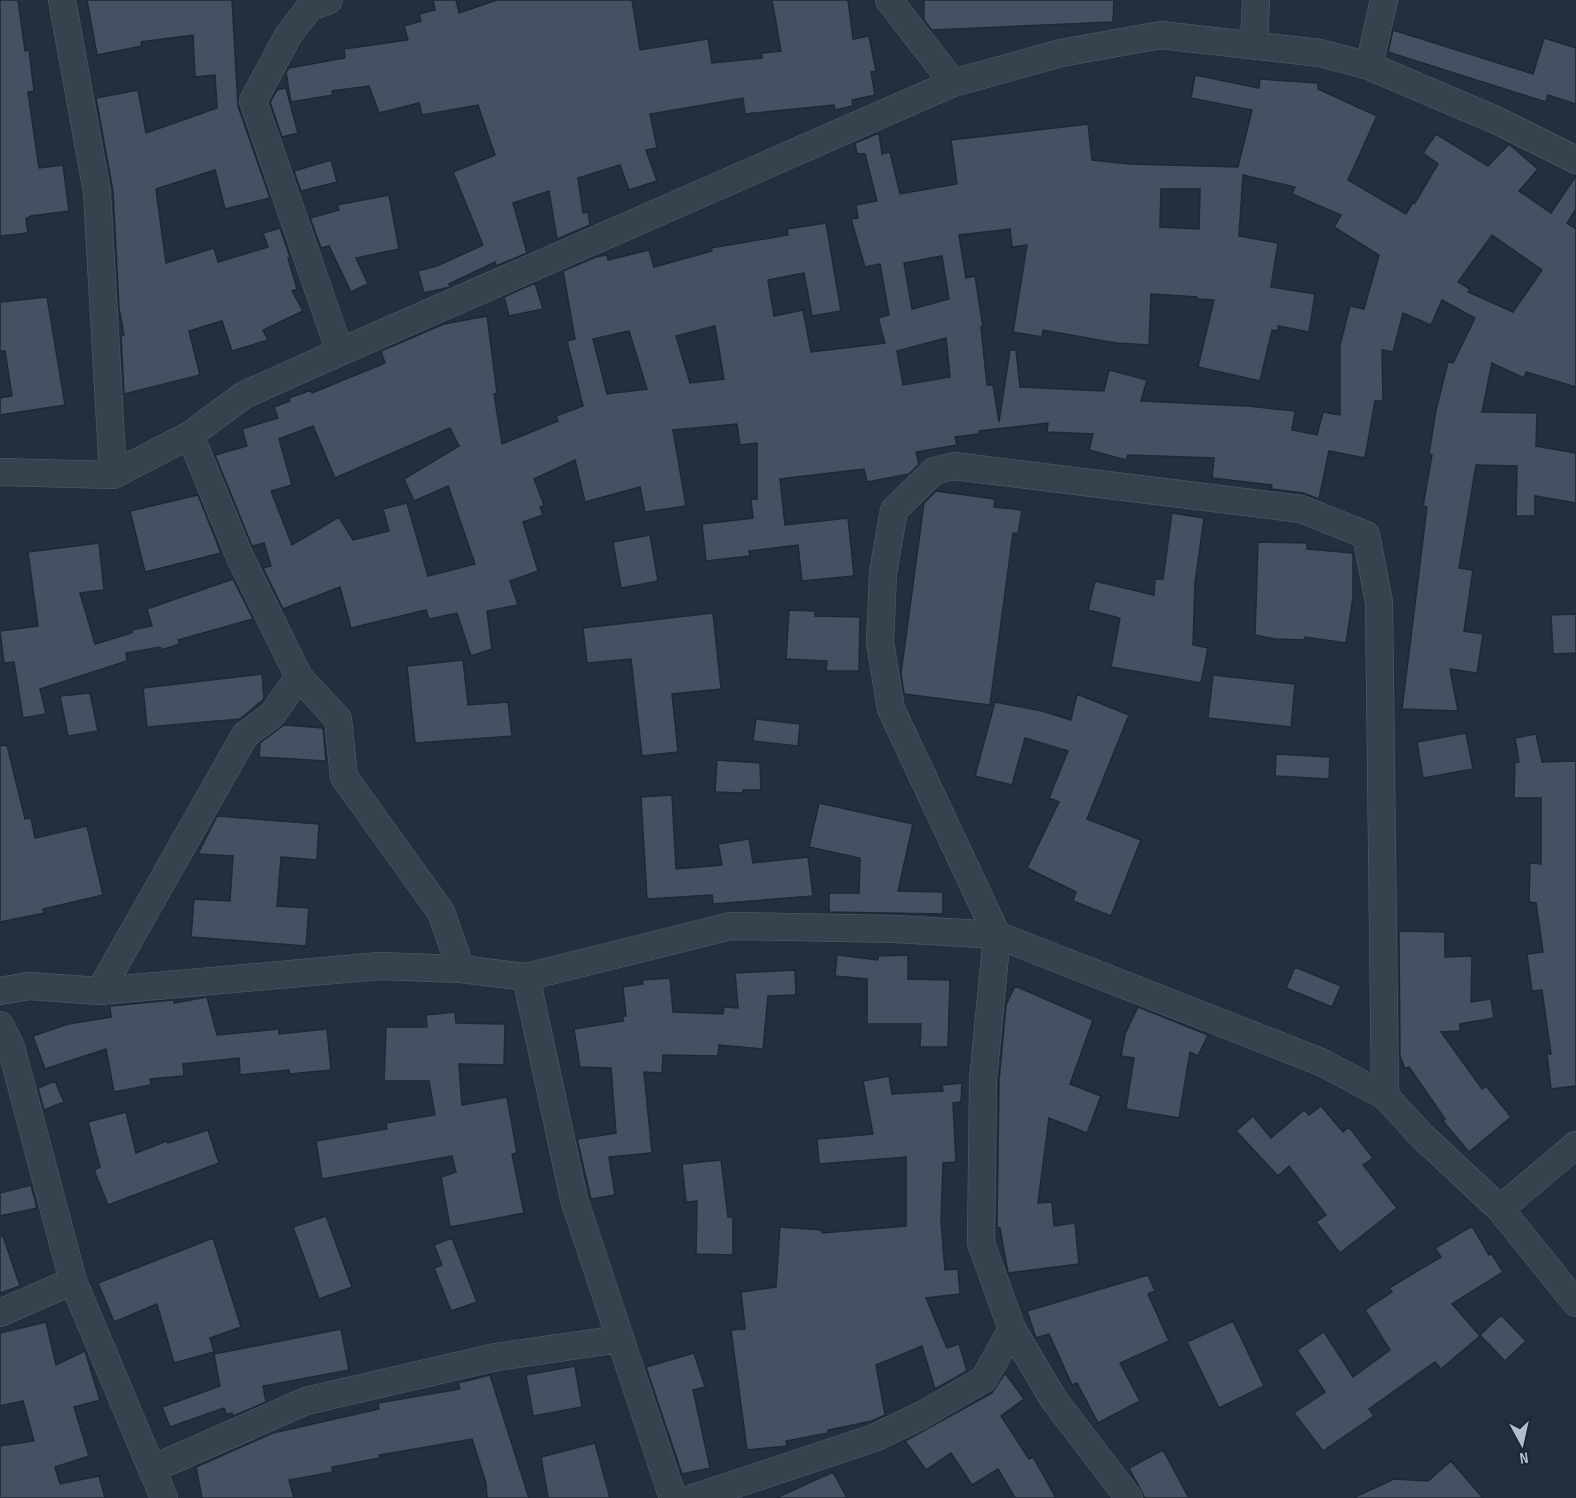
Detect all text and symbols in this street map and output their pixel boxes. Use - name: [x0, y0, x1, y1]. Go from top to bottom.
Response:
- north arrow: [1492, 1414, 1552, 1474]
- text: N: [1518, 1447, 1529, 1467]

